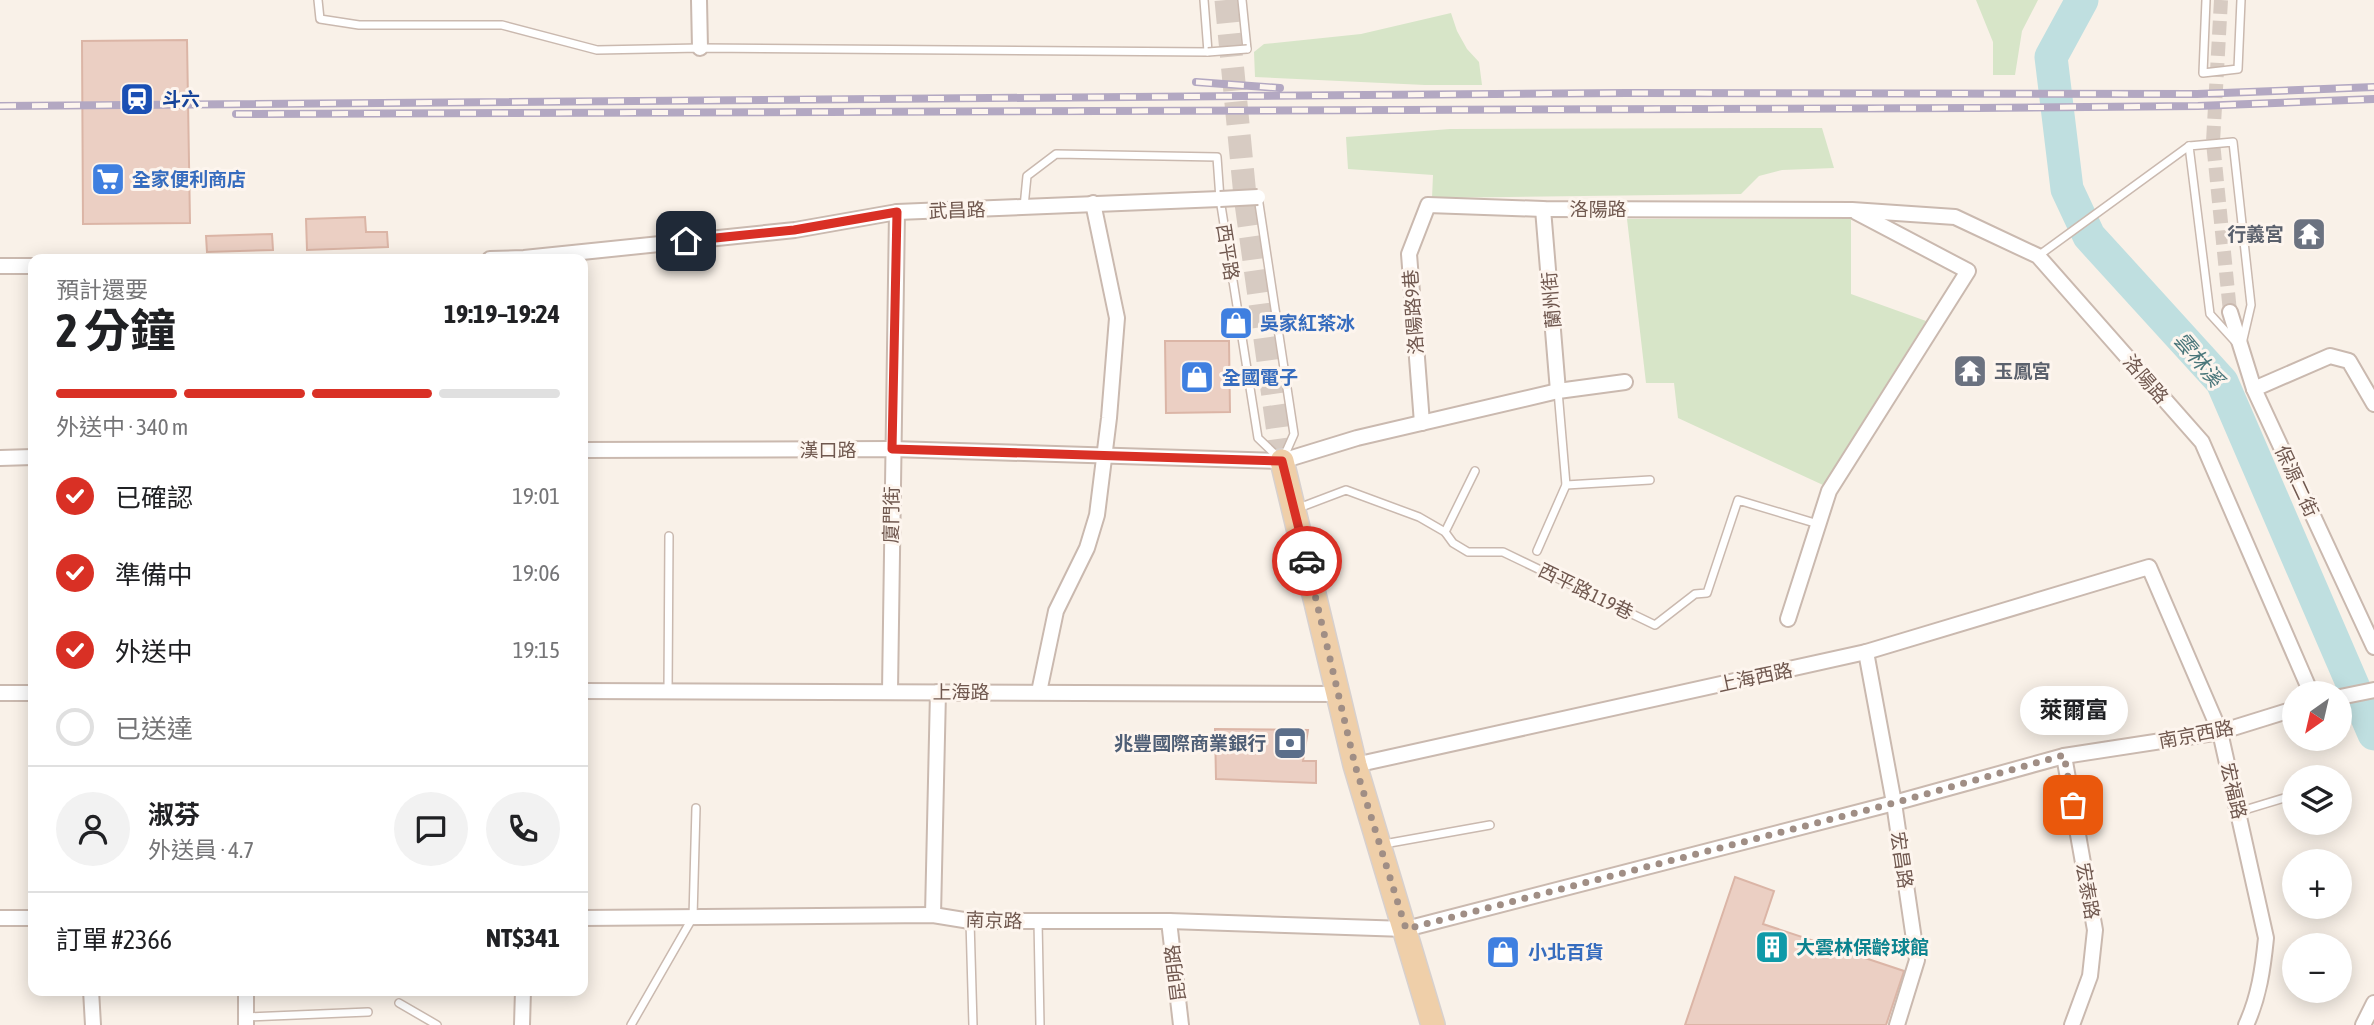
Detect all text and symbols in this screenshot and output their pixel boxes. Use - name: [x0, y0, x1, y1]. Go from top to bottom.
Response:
- station icon: 斗六: [118, 80, 156, 118]
- place label: 斗六: [162, 88, 200, 110]
- supermarket icon: 全家便利商店: [89, 160, 127, 198]
- place label: 全家便利商店: [132, 168, 246, 190]
- street label: 武昌路: [928, 198, 986, 222]
- street label: 洛陽路: [1569, 198, 1627, 220]
- pin: [656, 211, 716, 271]
- temple icon: 行義宮: [2290, 215, 2328, 253]
- icon: home: [667, 222, 705, 260]
- street label: 西平路: [1213, 222, 1243, 282]
- place label: 行義宮: [2227, 223, 2284, 245]
- street label: 洛陽路9巷: [1399, 269, 1427, 355]
- street label: 蘭州街: [1538, 271, 1564, 329]
- text: 預計還要: [56, 277, 148, 303]
- text: 19:19–19:24: [444, 299, 560, 329]
- text: 2 分鐘: [56, 304, 176, 357]
- shop icon: 吳家紅茶冰: [1217, 304, 1255, 342]
- place label: 吳家紅茶冰: [1260, 312, 1355, 334]
- water label: 雲林溪: [2170, 327, 2230, 393]
- street label: 洛陽路: [2119, 350, 2173, 408]
- temple icon: 玉鳳宮: [1951, 352, 1989, 390]
- shop icon: 全國電子: [1178, 358, 1216, 396]
- place label: 玉鳳宮: [1994, 360, 2051, 382]
- place label: 全國電子: [1222, 366, 1298, 388]
- text: 外送中 · 340 m: [56, 414, 188, 440]
- street label: 漢口路: [799, 439, 857, 461]
- street label: 保源二街: [2271, 442, 2323, 520]
- icon: check: [56, 477, 94, 515]
- text: 已確認: [115, 483, 193, 513]
- text: 19:01: [512, 483, 560, 509]
- street label: 廈門街: [880, 486, 902, 544]
- courier: [1272, 526, 1342, 596]
- icon: car: [1288, 542, 1326, 580]
- icon: check: [56, 554, 94, 592]
- street label: 西平路119巷: [1535, 559, 1637, 623]
- text: 準備中: [115, 560, 193, 590]
- text: 19:06: [512, 560, 560, 586]
- icon: check: [56, 631, 94, 669]
- text: 外送中: [115, 637, 193, 667]
- text: 19:15: [513, 637, 560, 663]
- street label: 上海西路: [1716, 658, 1794, 696]
- street label: 上海路: [932, 681, 990, 703]
- north arrow: [2282, 681, 2352, 751]
- map controls: [2282, 681, 2352, 1003]
- callout: 萊爾富: [2019, 686, 2127, 735]
- text: 萊爾富: [2040, 697, 2109, 723]
- text: 已送達: [115, 714, 193, 744]
- street label: 南京西路: [2157, 716, 2235, 752]
- bank icon: 兆豐國際商業銀行: [1271, 724, 1309, 762]
- place label: 兆豐國際商業銀行: [1114, 732, 1266, 754]
- street label: 宏福路: [2217, 761, 2251, 821]
- button: layers: [2282, 765, 2352, 835]
- pin: [2043, 775, 2103, 835]
- icon: bag: [2054, 786, 2092, 824]
- button: person: [56, 792, 130, 866]
- button: chat: [394, 792, 468, 866]
- button: phone: [486, 792, 560, 866]
- text: 淑芬: [148, 800, 200, 830]
- street label: 宏昌路: [1887, 830, 1917, 890]
- text: 外送員 · 4.7: [148, 837, 254, 863]
- button: +: [2282, 849, 2352, 919]
- street label: 宏泰路: [2072, 861, 2104, 921]
- street label: 南京路: [965, 908, 1023, 932]
- text: NT$341: [486, 923, 560, 953]
- text: 訂單 #2366: [56, 925, 172, 955]
- building icon: 大雲林保齡球館: [1753, 928, 1791, 966]
- shop icon: 小北百貨: [1484, 933, 1522, 971]
- button: −: [2282, 933, 2352, 1003]
- place label: 大雲林保齡球館: [1796, 936, 1929, 958]
- place label: 小北百貨: [1528, 941, 1604, 963]
- street label: 昆明路: [1161, 943, 1189, 1003]

